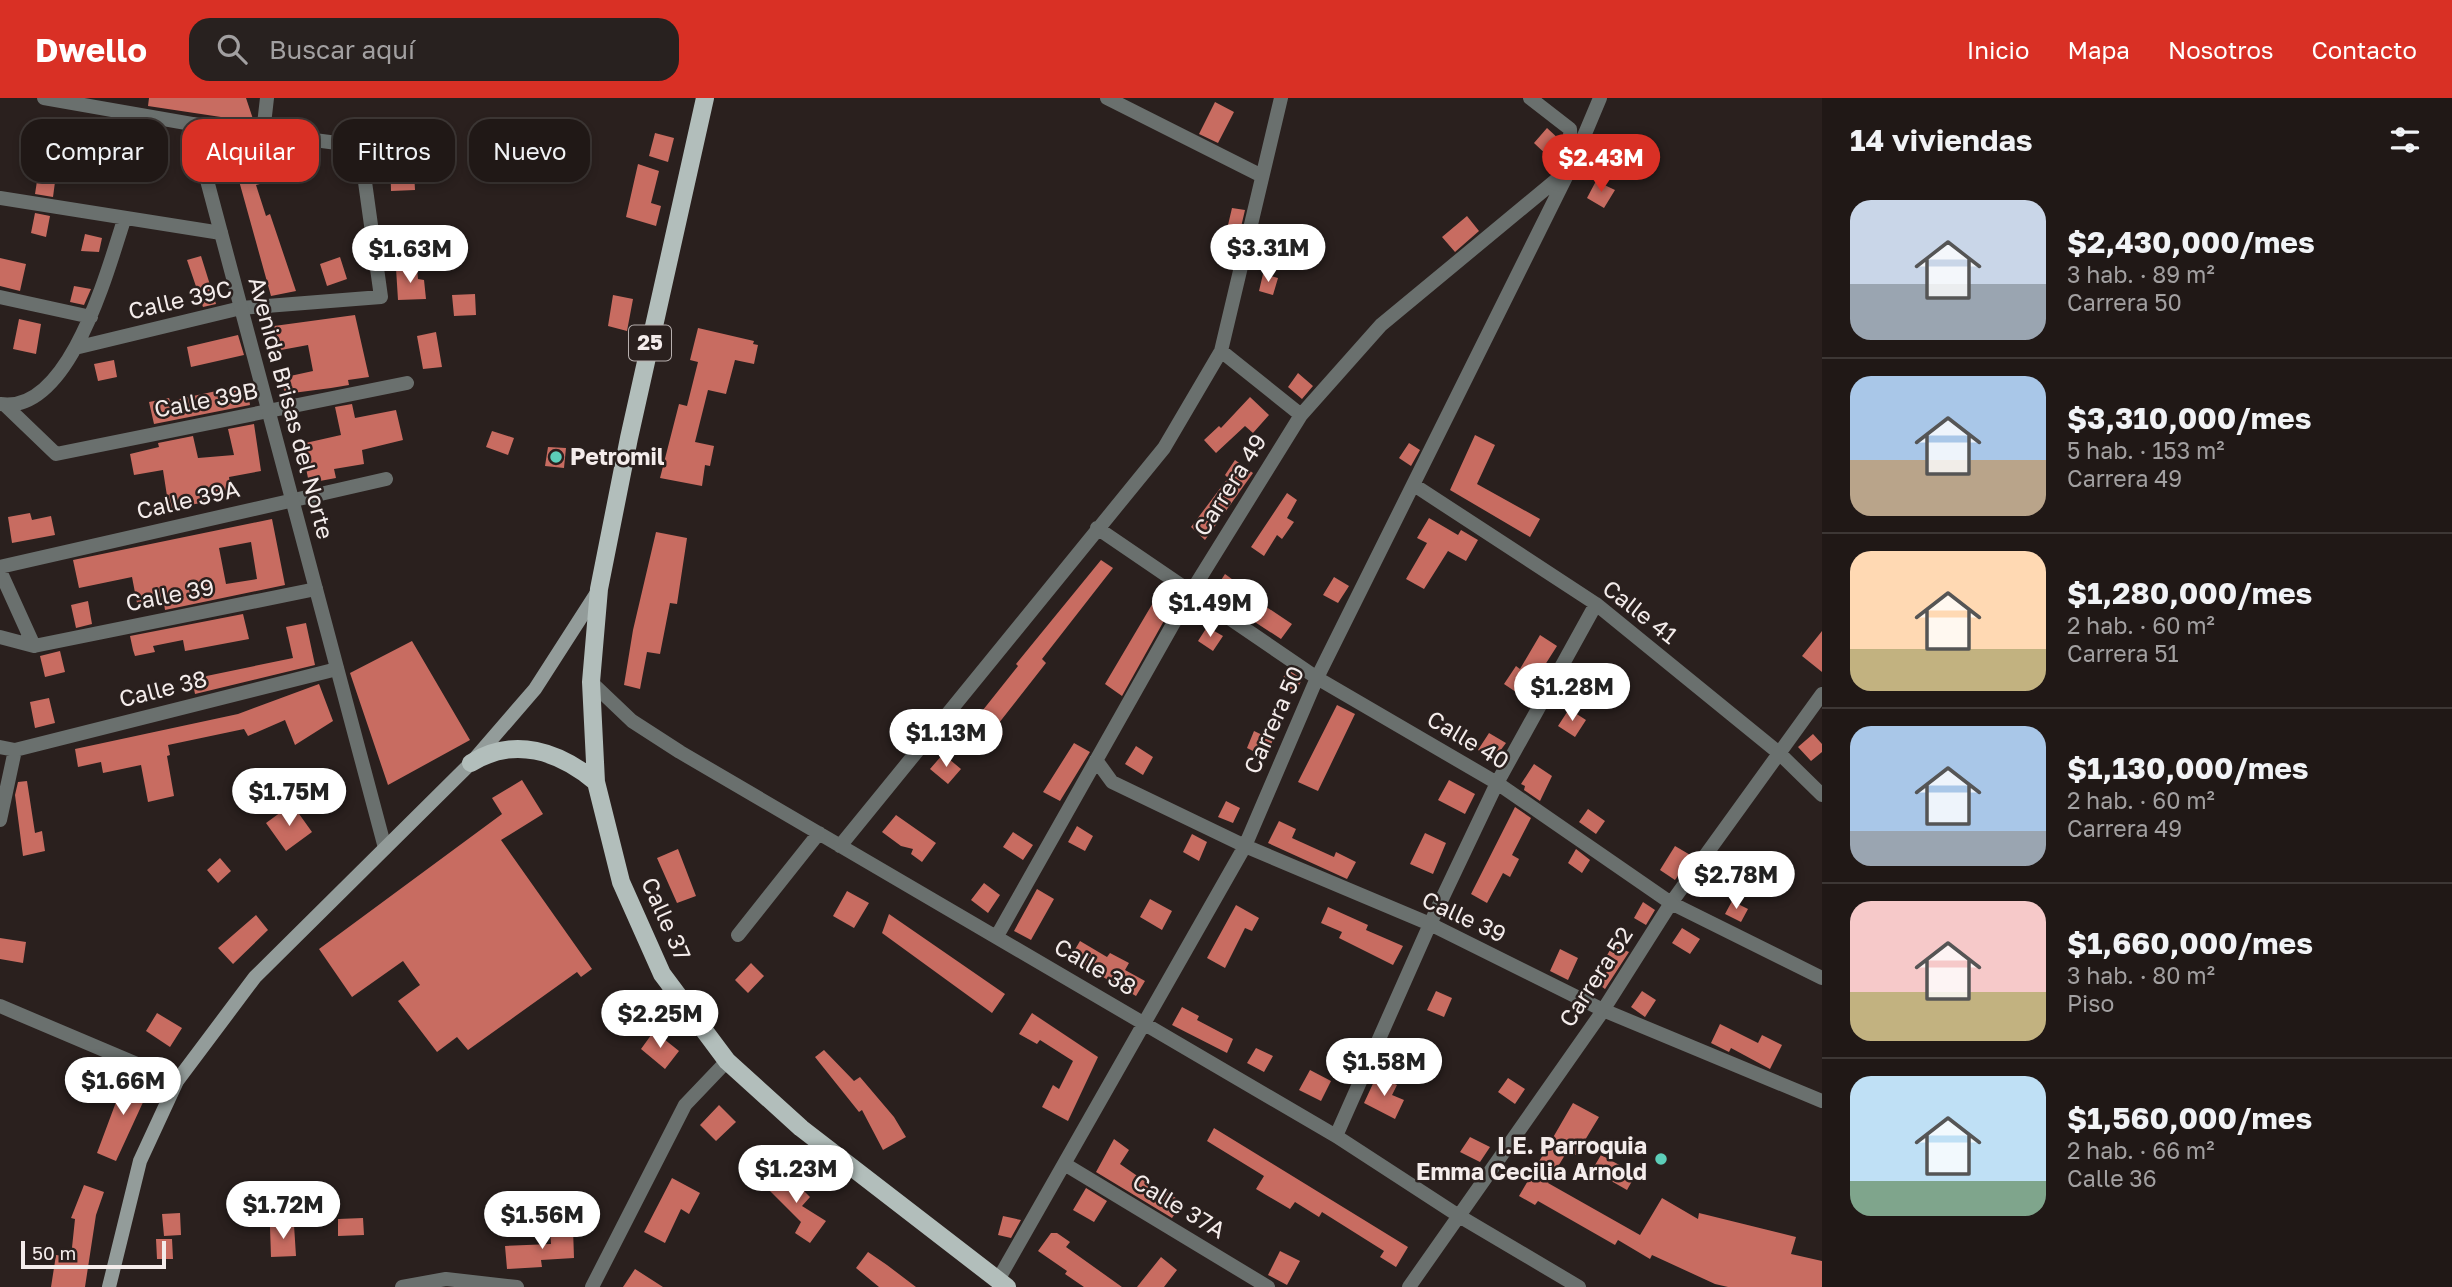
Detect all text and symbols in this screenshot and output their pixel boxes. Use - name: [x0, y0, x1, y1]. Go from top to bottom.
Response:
- search box: [189, 18, 679, 81]
- text: Dwello: [35, 30, 147, 69]
- icon: search: [213, 30, 251, 68]
- text: Buscar aquí: [269, 34, 415, 65]
- text: Inicio: [1967, 35, 2029, 64]
- text: Mapa: [2067, 35, 2130, 64]
- text: Nosotros: [2168, 35, 2274, 64]
- text: Contacto: [2312, 35, 2417, 64]
- chip: Comprar: [21, 119, 168, 182]
- chip: Alquilar: [182, 119, 319, 182]
- chip: Filtros: [333, 119, 455, 182]
- chip: Nuevo: [469, 119, 590, 182]
- icon: filters: [2386, 121, 2424, 159]
- text: 14 viviendas: [1850, 122, 2033, 158]
- pin: $2.43M: [1544, 134, 1658, 194]
- text: $2.43M: [1558, 143, 1644, 171]
- text: $2,430,000/mes: [2067, 224, 2315, 260]
- pin: $3.31M: [1211, 225, 1325, 284]
- pin: $1.63M: [353, 226, 467, 285]
- icon: home: [1906, 228, 1990, 312]
- text: $3.31M: [1226, 233, 1310, 261]
- text: $1.63M: [368, 234, 452, 262]
- text: 3 hab. · 89 m²: [2067, 260, 2215, 288]
- street label: Avenida Brisas del Norte: [243, 273, 340, 542]
- street label: Calle 39C: [125, 274, 234, 325]
- text: Carrera 50: [2067, 288, 2182, 316]
- road number: 25: [629, 326, 671, 360]
- street label: Calle 39B: [152, 375, 260, 423]
- text: $3,310,000/mes: [2067, 400, 2312, 436]
- icon: home: [1906, 404, 1990, 488]
- street label: Carrera 49: [1187, 428, 1272, 541]
- text: 5 hab. · 153 m²: [2067, 436, 2225, 464]
- place label: Petromil: [570, 442, 665, 470]
- marker: Petromil: [548, 449, 564, 465]
- text: Carrera 49: [2067, 464, 2182, 492]
- street label: Calle 39A: [133, 474, 242, 524]
- street label: Calle 39: [123, 572, 216, 616]
- street label: Calle 41: [1598, 573, 1684, 649]
- text: $1,280,000/mes: [2067, 575, 2312, 611]
- icon: home: [1906, 579, 1990, 663]
- pin: $1.49M: [1153, 580, 1267, 639]
- text: $1.49M: [1168, 588, 1252, 616]
- text: 2 hab. · 60 m²: [2067, 611, 2215, 639]
- text: Carrera 51: [2067, 639, 2179, 667]
- street label: Carrera 50: [1237, 661, 1309, 778]
- street label: Calle 38: [116, 664, 210, 712]
- pin: $1.28M: [1515, 664, 1629, 723]
- text: $1.28M: [1530, 672, 1614, 700]
- street label: Calle 40: [1423, 704, 1515, 774]
- pin: $1.13M: [889, 710, 1003, 769]
- text: $1.13M: [906, 718, 986, 746]
- text: $1,130,000/mes: [2067, 750, 2309, 786]
- icon: home: [1906, 754, 1990, 838]
- pin: $1.75M: [232, 768, 346, 828]
- text: $1.75M: [248, 777, 330, 805]
- text: 2 hab. · 60 m²: [2067, 786, 2215, 814]
- text: Carrera 49: [2067, 814, 2182, 842]
- pin: $2.78M: [1679, 852, 1793, 911]
- text: $2.78M: [1694, 860, 1778, 888]
- street label: Calle 37: [636, 873, 698, 964]
- street label: Calle 39: [1418, 884, 1511, 948]
- street label: Carrera 52: [1552, 921, 1638, 1032]
- text: $1,660,000/mes: [2067, 925, 2313, 961]
- icon: home: [1906, 929, 1990, 1013]
- street label: Calle 38: [1050, 932, 1141, 1001]
- text: 3 hab. · 80 m²: [2067, 961, 2215, 989]
- text: Piso: [2067, 989, 2114, 1017]
- pin: $2.25M: [603, 990, 717, 1050]
- text: $2.25M: [617, 999, 703, 1027]
- pin: $1.58M: [1327, 1038, 1441, 1098]
- text: $1.58M: [1342, 1047, 1426, 1075]
- pin: $1.66M: [66, 1058, 180, 1117]
- text: $1.66M: [81, 1066, 165, 1094]
- text: $1,560,000/mes: [2067, 1100, 2312, 1136]
- icon: home: [1906, 1104, 1990, 1188]
- place label: I.E. Parroquia Emma Cecilia Arnold: [1416, 1131, 1647, 1185]
- text: 2 hab. · 66 m²: [2067, 1136, 2214, 1164]
- pin: $1.23M: [739, 1146, 853, 1205]
- marker: I.E. Parroquia Emma Cecilia Arnold: [1653, 1151, 1669, 1167]
- text: $1.23M: [754, 1154, 838, 1182]
- text: Calle 36: [2067, 1164, 2157, 1192]
- street label: Calle 37A: [1128, 1167, 1231, 1244]
- pin: $1.72M: [226, 1182, 340, 1241]
- text: $1.72M: [242, 1190, 324, 1218]
- pin: $1.56M: [485, 1192, 599, 1251]
- text: $1.56M: [500, 1200, 584, 1228]
- scale bar: [21, 1238, 166, 1270]
- text: 50 m: [32, 1241, 76, 1264]

